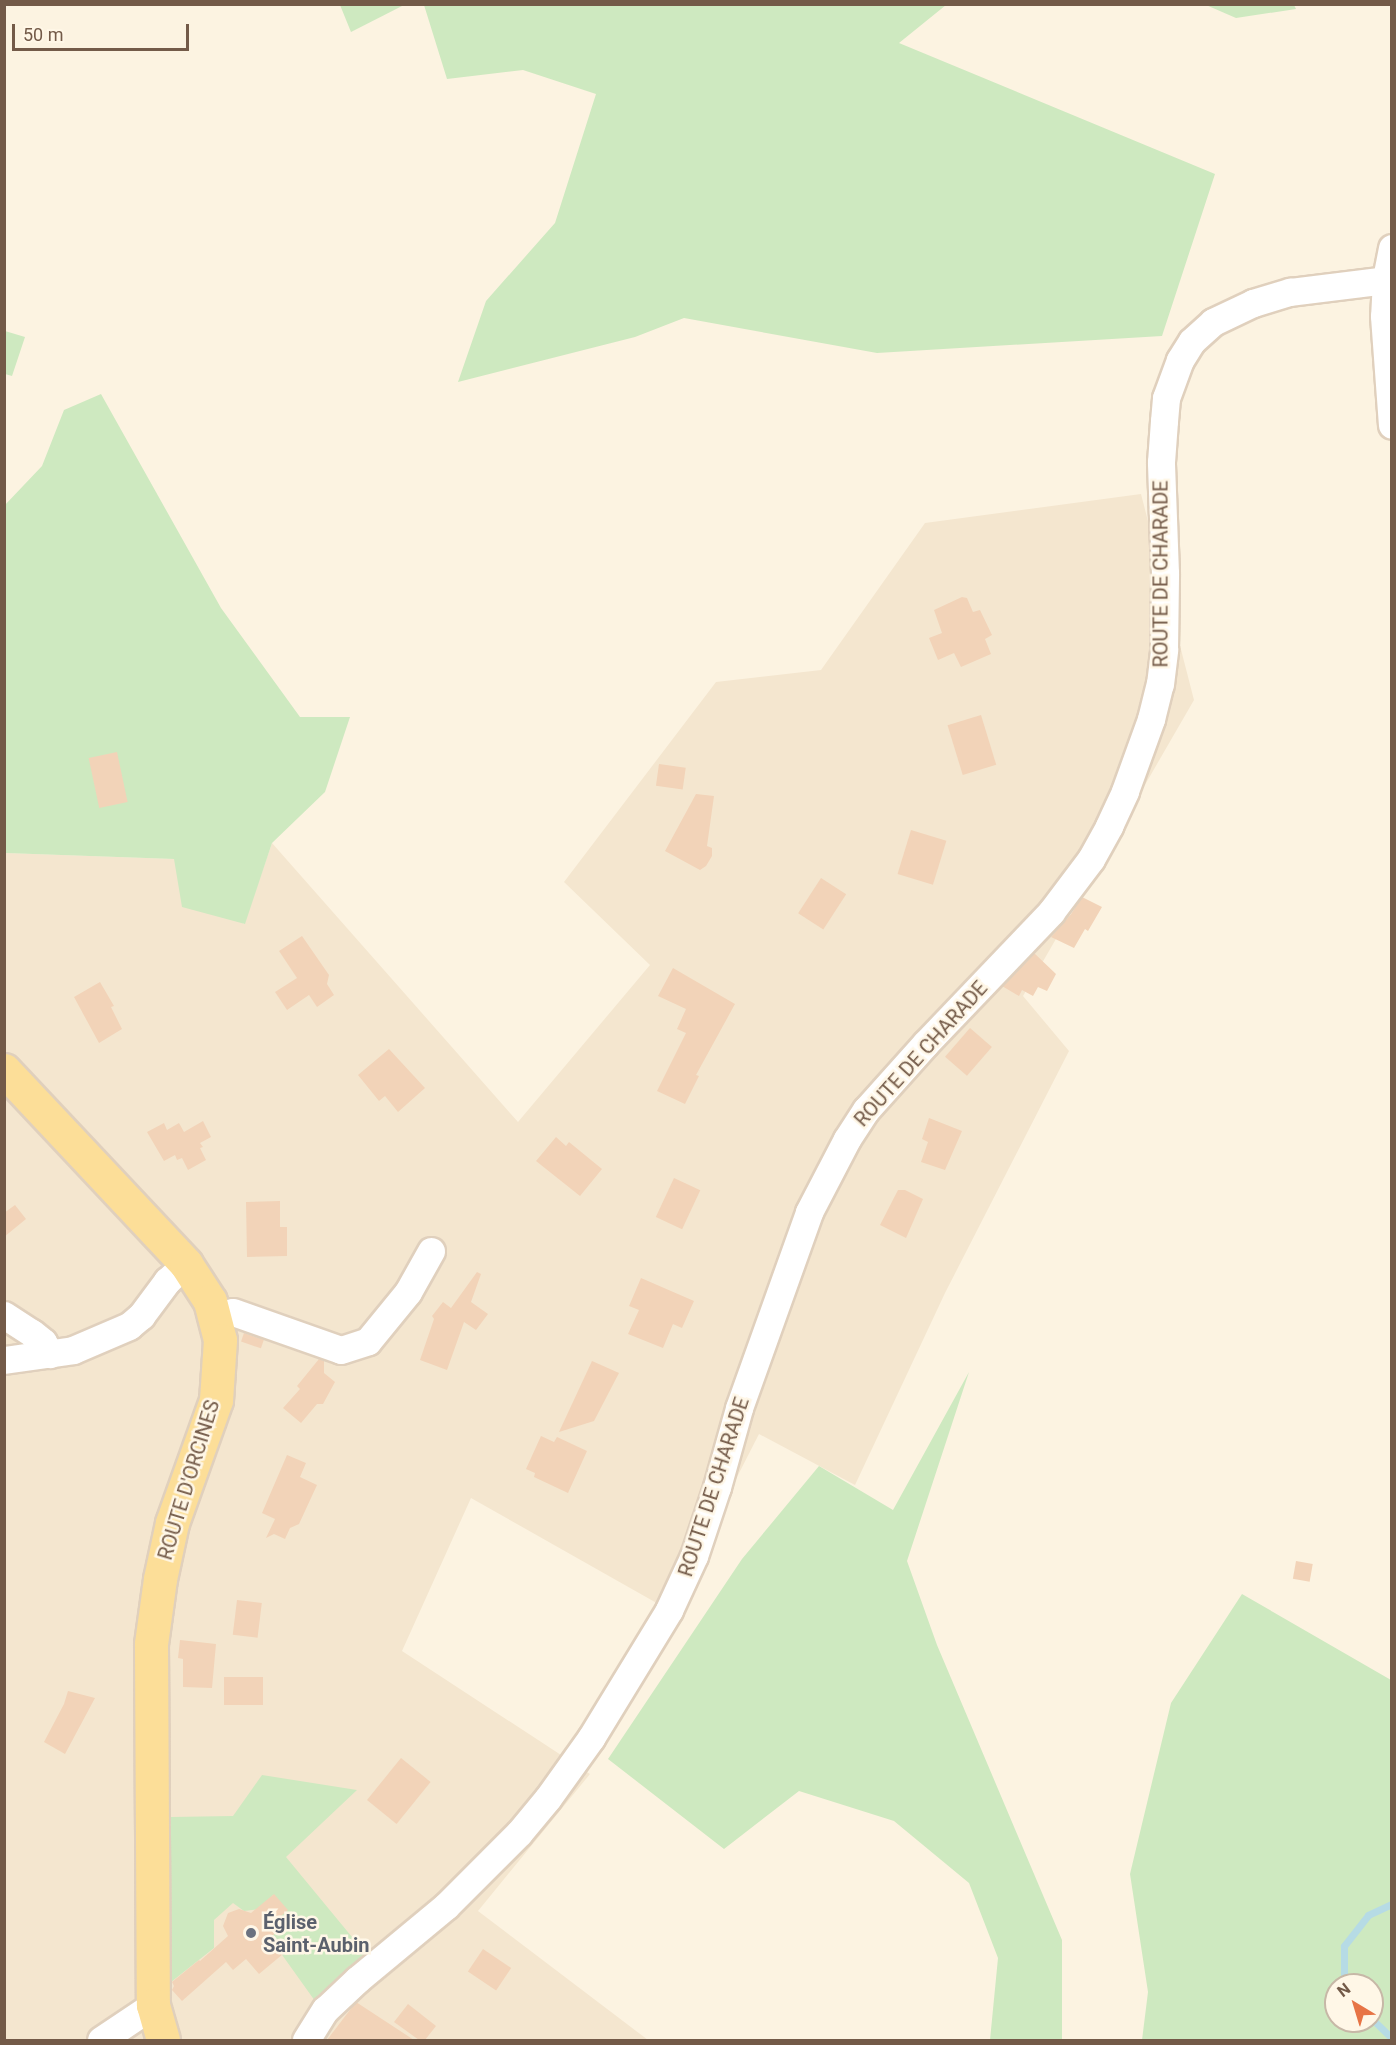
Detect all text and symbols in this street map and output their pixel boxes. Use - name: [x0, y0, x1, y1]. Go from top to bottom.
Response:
- scale bar: [15, 12, 192, 50]
- text: 50 m: [23, 24, 63, 45]
- street label: ROUTE DE CHARADE: [1149, 480, 1173, 668]
- street label: ROUTE DE CHARADE: [849, 976, 993, 1132]
- street label: ROUTE DE CHARADE: [674, 1394, 754, 1580]
- street label: ROUTE D'ORCINES: [153, 1397, 225, 1563]
- place label: Église Saint-Aubin: [263, 1910, 369, 1957]
- marker: Église Saint-Aubin: [244, 1926, 258, 1940]
- north arrow: [1324, 1973, 1384, 2033]
- text: N: [1334, 1979, 1354, 2001]

